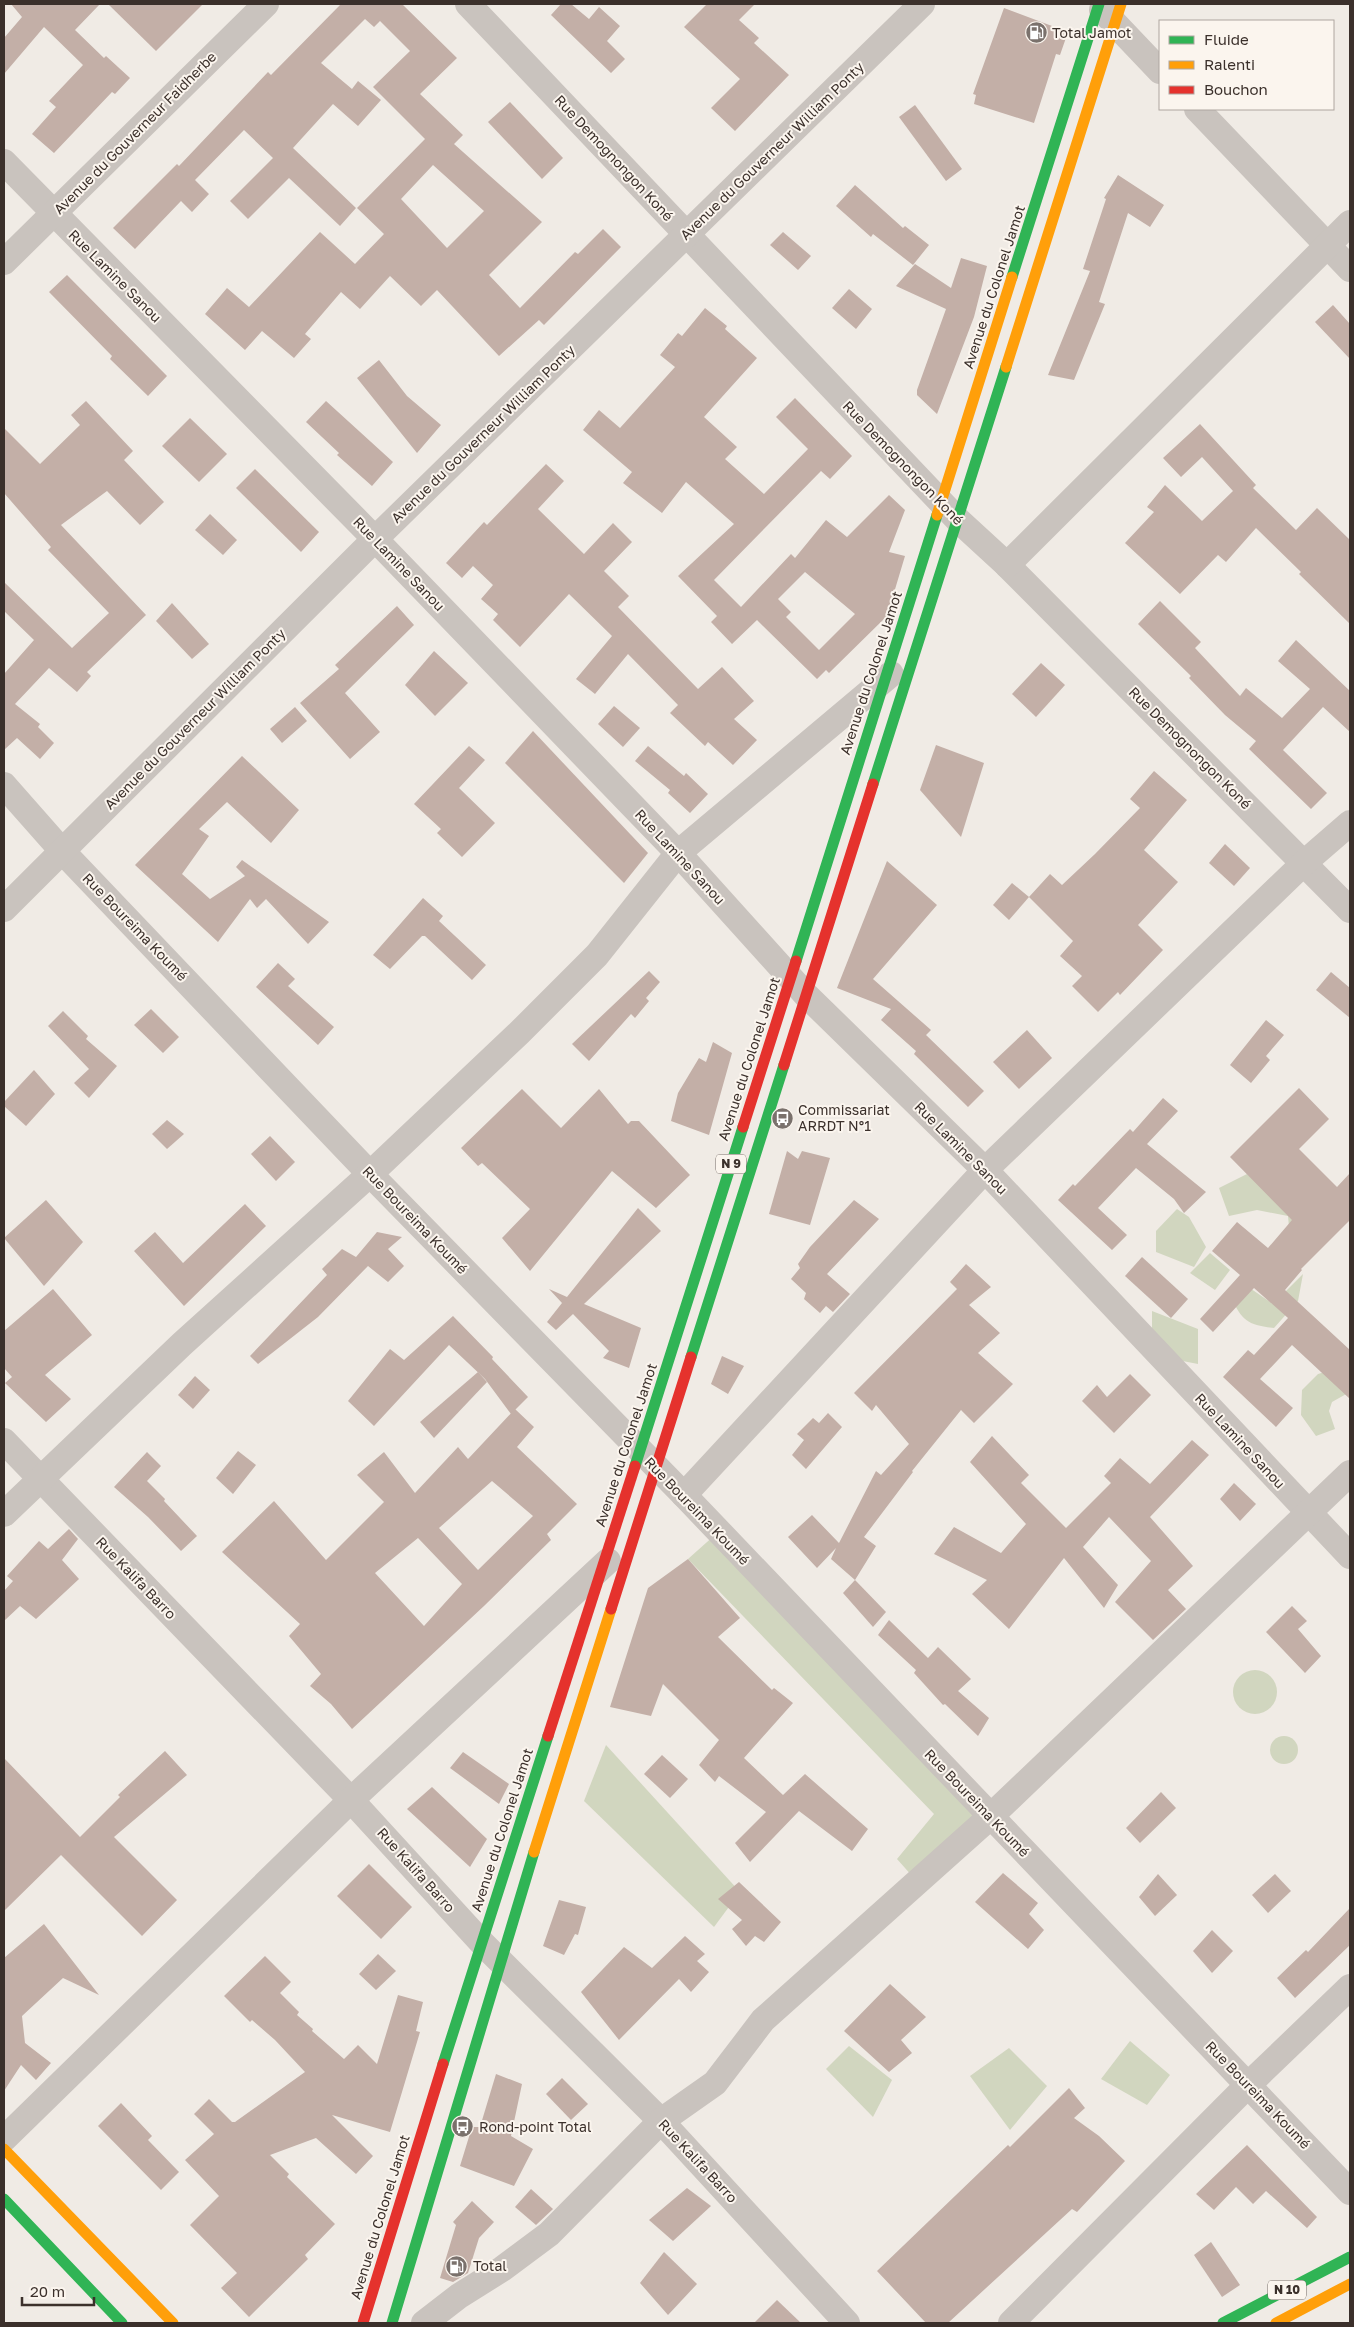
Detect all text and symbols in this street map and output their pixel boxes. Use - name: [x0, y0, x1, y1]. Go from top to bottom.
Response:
- legend: [1159, 20, 1334, 110]
- fuel station icon: Total Jamot: [1024, 21, 1048, 45]
- place label: Total Jamot: [1052, 24, 1131, 41]
- text: Fluide: [1204, 30, 1249, 48]
- street label: Avenue du Gouverneur Faidherbe: [50, 48, 219, 217]
- text: Ralenti: [1204, 55, 1255, 73]
- street label: Avenue du Gouverneur William Ponty: [676, 58, 867, 243]
- text: Bouchon: [1204, 80, 1268, 98]
- street label: Rue Demognongon Koné: [552, 91, 677, 224]
- street label: Avenue du Colonel Jamot: [959, 203, 1028, 371]
- street label: Rue Lamine Sanou: [65, 226, 165, 326]
- street label: Avenue du Gouverneur William Ponty: [387, 341, 578, 526]
- street label: Rue Demognongon Koné: [840, 397, 967, 528]
- street label: Rue Lamine Sanou: [350, 513, 449, 614]
- street label: Avenue du Colonel Jamot: [836, 589, 905, 757]
- street label: Avenue du Gouverneur William Ponty: [101, 625, 289, 813]
- street label: Rue Demognongon Koné: [1126, 683, 1255, 812]
- street label: Rue Lamine Sanou: [632, 805, 729, 908]
- street label: Rue Boureima Koumé: [79, 869, 191, 984]
- street label: Avenue du Colonel Jamot: [714, 975, 783, 1143]
- street label: Rue Lamine Sanou: [911, 1098, 1011, 1198]
- place label: Commissariat ARRDT N°1: [798, 1101, 890, 1134]
- bus stop icon: Commissariat ARRDT N°1: [770, 1106, 794, 1130]
- road number: N 9: [716, 1154, 746, 1174]
- street label: Rue Boureima Koumé: [359, 1162, 471, 1277]
- street label: Avenue du Colonel Jamot: [591, 1361, 660, 1529]
- street label: Rue Lamine Sanou: [1192, 1389, 1289, 1492]
- street label: Rue Boureima Koumé: [641, 1453, 753, 1568]
- street label: Rue Kalifa Barro: [93, 1533, 180, 1622]
- street label: Rue Boureima Koumé: [921, 1745, 1033, 1860]
- street label: Avenue du Colonel Jamot: [467, 1746, 536, 1914]
- street label: Rue Kalifa Barro: [374, 1824, 459, 1915]
- street label: Rue Boureima Koumé: [1202, 2037, 1314, 2152]
- bus stop icon: Rond-point Total: [451, 2115, 475, 2139]
- street label: Rue Kalifa Barro: [655, 2115, 741, 2206]
- place label: Rond-point Total: [479, 2118, 591, 2135]
- street label: Avenue du Colonel Jamot: [346, 2133, 413, 2301]
- fuel station icon: Total: [445, 2254, 469, 2278]
- place label: Total: [473, 2257, 507, 2274]
- scale bar: [22, 2274, 95, 2306]
- road number: N 10: [1268, 2280, 1306, 2300]
- text: 20 m: [30, 2282, 65, 2300]

